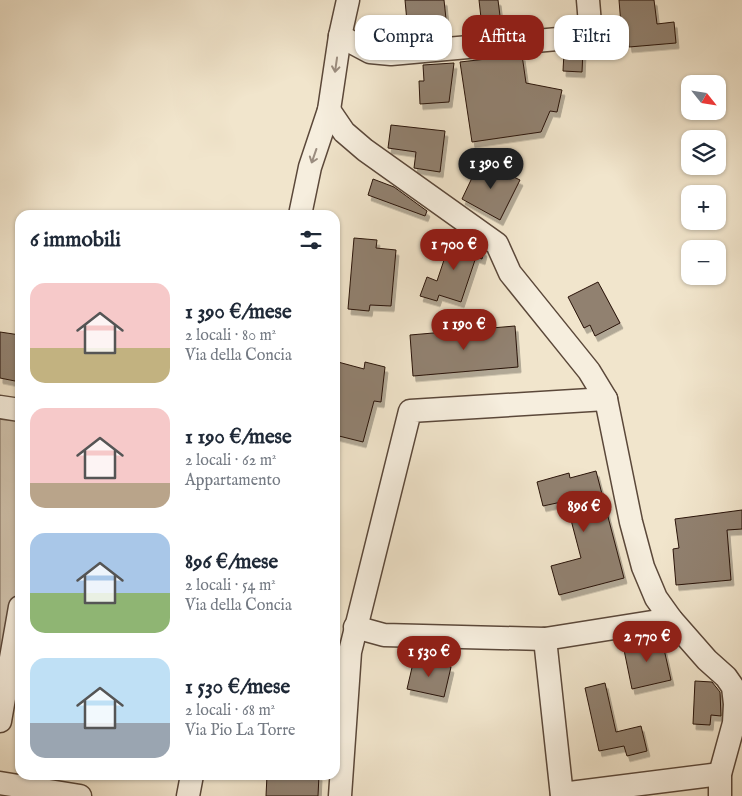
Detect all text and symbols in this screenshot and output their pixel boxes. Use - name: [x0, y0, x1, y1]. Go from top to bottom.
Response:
- chip: Compra: [355, 15, 452, 60]
- chip: Affitta: [462, 15, 544, 60]
- chip: Filtri: [554, 15, 629, 60]
- one-way arrow: [331, 57, 341, 73]
- north arrow: [681, 75, 726, 120]
- map controls: [681, 75, 726, 285]
- button: layers: [681, 130, 726, 175]
- one-way arrow: [309, 148, 318, 163]
- pin: 1 390 €: [445, 148, 537, 190]
- text: 1 390 €: [469, 154, 513, 174]
- button: +: [681, 185, 726, 230]
- icon: filters: [297, 226, 325, 254]
- text: 6 immobili: [30, 227, 121, 254]
- pin: 1 700 €: [408, 228, 500, 271]
- text: 1 700 €: [431, 235, 477, 255]
- button: −: [681, 240, 726, 285]
- text: 1 390 €/mese: [185, 299, 292, 326]
- icon: home: [70, 303, 130, 363]
- pin: 1 190 €: [418, 308, 510, 351]
- text: 1 190 €: [442, 315, 486, 335]
- text: 2 locali · 80 m²: [185, 326, 276, 346]
- text: Via della Concia: [185, 346, 292, 366]
- text: 1 190 €/mese: [185, 424, 292, 451]
- icon: home: [70, 428, 130, 488]
- text: 2 locali · 62 m²: [185, 451, 276, 471]
- text: Appartamento: [185, 471, 281, 491]
- pin: 896 €: [549, 490, 619, 533]
- text: 896 €: [568, 497, 600, 517]
- text: 896 €/mese: [185, 549, 278, 576]
- icon: home: [70, 553, 130, 613]
- text: 2 locali · 54 m²: [185, 576, 276, 596]
- text: Via della Concia: [185, 596, 292, 616]
- pin: 2 770 €: [601, 620, 693, 663]
- text: 2 770 €: [624, 627, 670, 647]
- pin: 1 530 €: [383, 636, 475, 678]
- text: 1 530 €: [408, 642, 450, 662]
- text: 1 530 €/mese: [185, 674, 290, 701]
- icon: home: [70, 678, 130, 738]
- text: 2 locali · 68 m²: [185, 701, 275, 721]
- text: Via Pio La Torre: [185, 721, 295, 741]

